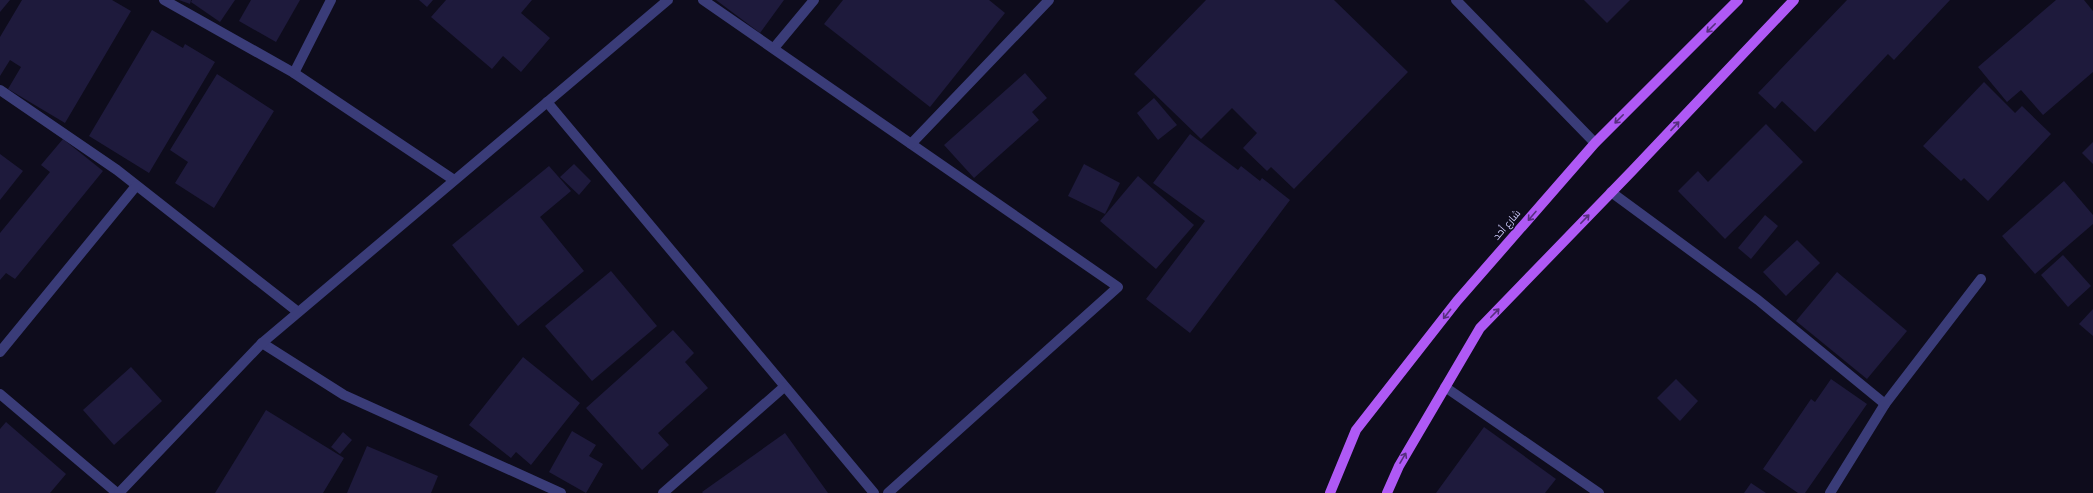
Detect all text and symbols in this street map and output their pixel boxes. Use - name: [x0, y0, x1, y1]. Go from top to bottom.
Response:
- one-way arrow: [1706, 23, 1716, 33]
- one-way arrow: [1614, 115, 1624, 124]
- one-way arrow: [1670, 121, 1680, 131]
- street label: شارع أحد: [1490, 207, 1524, 243]
- one-way arrow: [1527, 211, 1536, 221]
- one-way arrow: [1580, 214, 1590, 224]
- one-way arrow: [1490, 308, 1499, 318]
- one-way arrow: [1442, 309, 1451, 320]
- one-way arrow: [1400, 452, 1408, 464]

